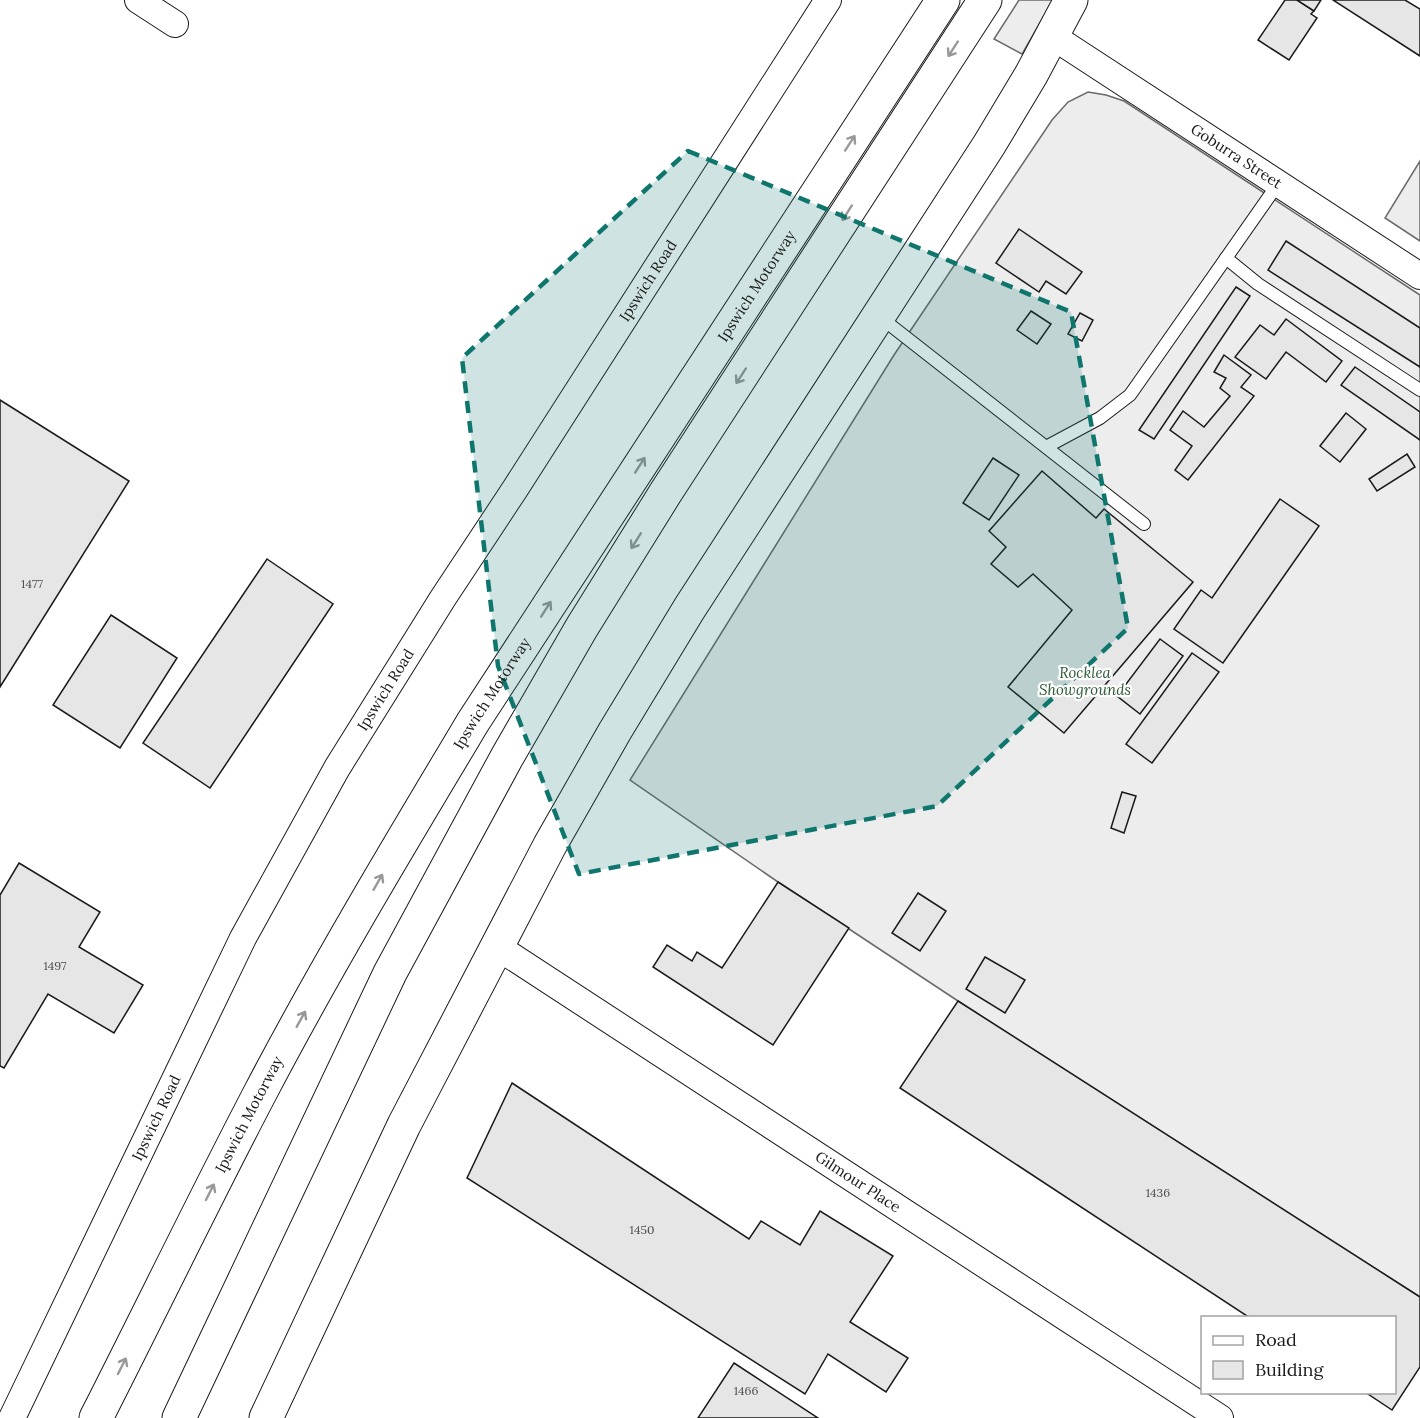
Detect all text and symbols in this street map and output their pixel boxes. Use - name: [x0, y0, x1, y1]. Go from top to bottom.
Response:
- one-way arrow: [947, 40, 959, 57]
- street label: Goburra Street: [1187, 119, 1286, 193]
- one-way arrow: [844, 135, 856, 152]
- one-way arrow: [841, 204, 853, 221]
- street label: Ipswich Motorway: [713, 227, 800, 345]
- street label: Ipswich Road: [615, 236, 681, 325]
- one-way arrow: [735, 368, 747, 384]
- one-way arrow: [634, 456, 647, 473]
- one-way arrow: [629, 532, 642, 549]
- house number: 1477: [21, 576, 43, 591]
- one-way arrow: [541, 601, 553, 618]
- street label: Ipswich Motorway: [449, 634, 534, 753]
- street label: Ipswich Road: [353, 645, 418, 734]
- park label: Rocklea Showgrounds: [1039, 663, 1131, 699]
- one-way arrow: [372, 874, 384, 891]
- house number: 1497: [43, 958, 67, 973]
- one-way arrow: [295, 1011, 307, 1028]
- street label: Ipswich Motorway: [211, 1053, 287, 1176]
- street label: Ipswich Road: [127, 1072, 185, 1164]
- street label: Gilmour Place: [812, 1147, 905, 1216]
- one-way arrow: [205, 1183, 216, 1201]
- house number: 1436: [1146, 1185, 1170, 1200]
- house number: 1450: [630, 1222, 654, 1237]
- legend: [1201, 1316, 1396, 1394]
- text: Road: [1255, 1328, 1297, 1351]
- one-way arrow: [117, 1357, 129, 1375]
- text: Building: [1255, 1358, 1325, 1381]
- house number: 1466: [734, 1383, 758, 1398]

